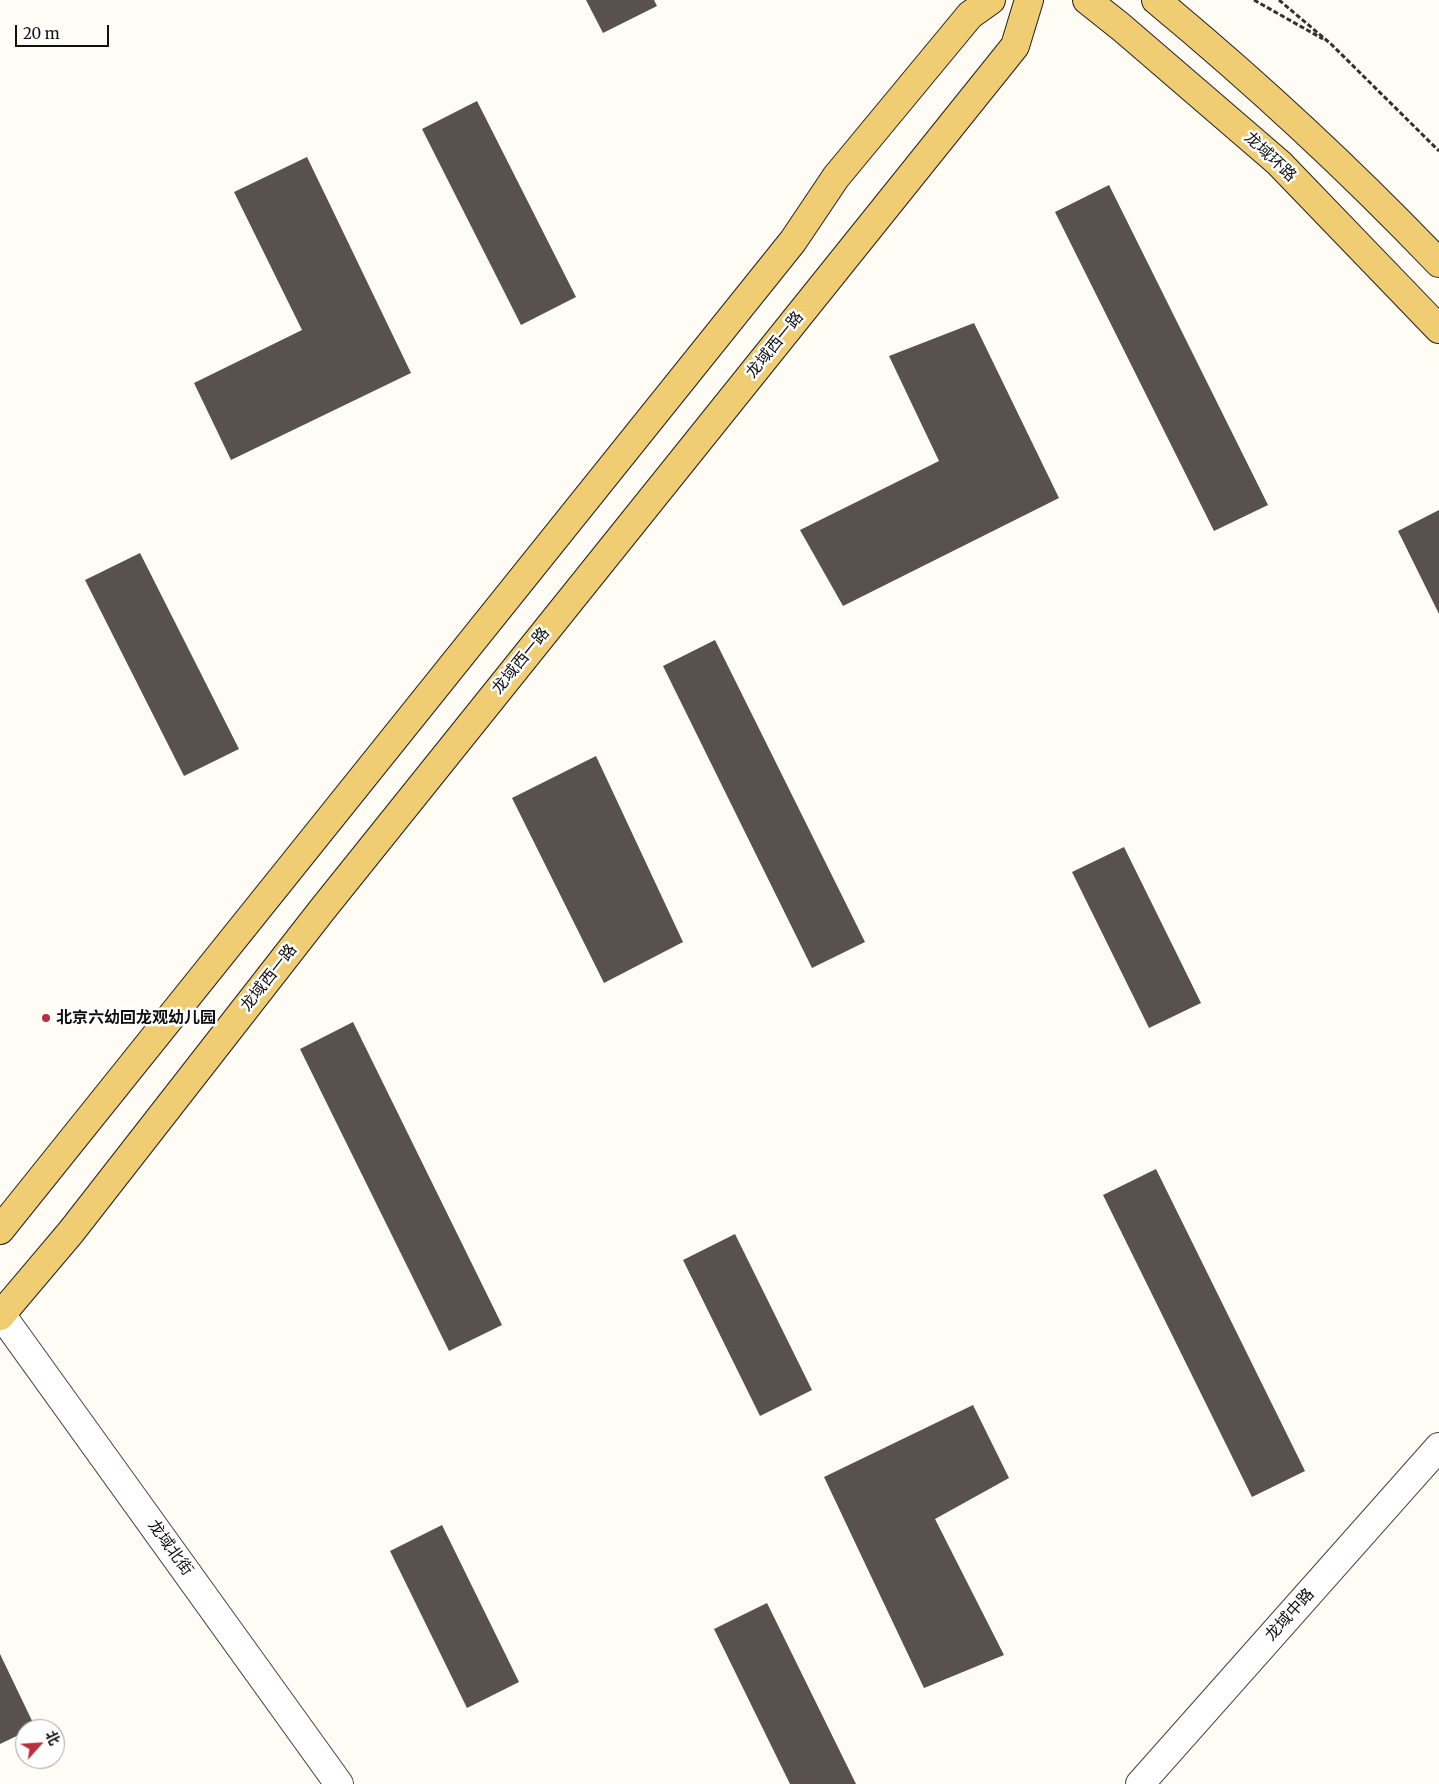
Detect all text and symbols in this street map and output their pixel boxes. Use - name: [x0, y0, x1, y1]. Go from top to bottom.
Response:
- scale bar: [18, 15, 111, 47]
- text: 20 m: [23, 24, 60, 43]
- street label: 龙域环路: [1240, 128, 1300, 186]
- street label: 龙域西一路: [742, 308, 808, 382]
- street label: 龙域西一路: [488, 624, 554, 698]
- street label: 龙域西一路: [237, 941, 301, 1015]
- place label: 北京六幼回龙观幼儿园: [56, 1008, 216, 1028]
- marker: 北京六幼回龙观幼儿园: [40, 1012, 52, 1024]
- street label: 龙域北街: [143, 1516, 197, 1580]
- street label: 龙域中路: [1261, 1585, 1319, 1645]
- north arrow: [15, 1719, 65, 1769]
- text: 北: [41, 1728, 64, 1748]

